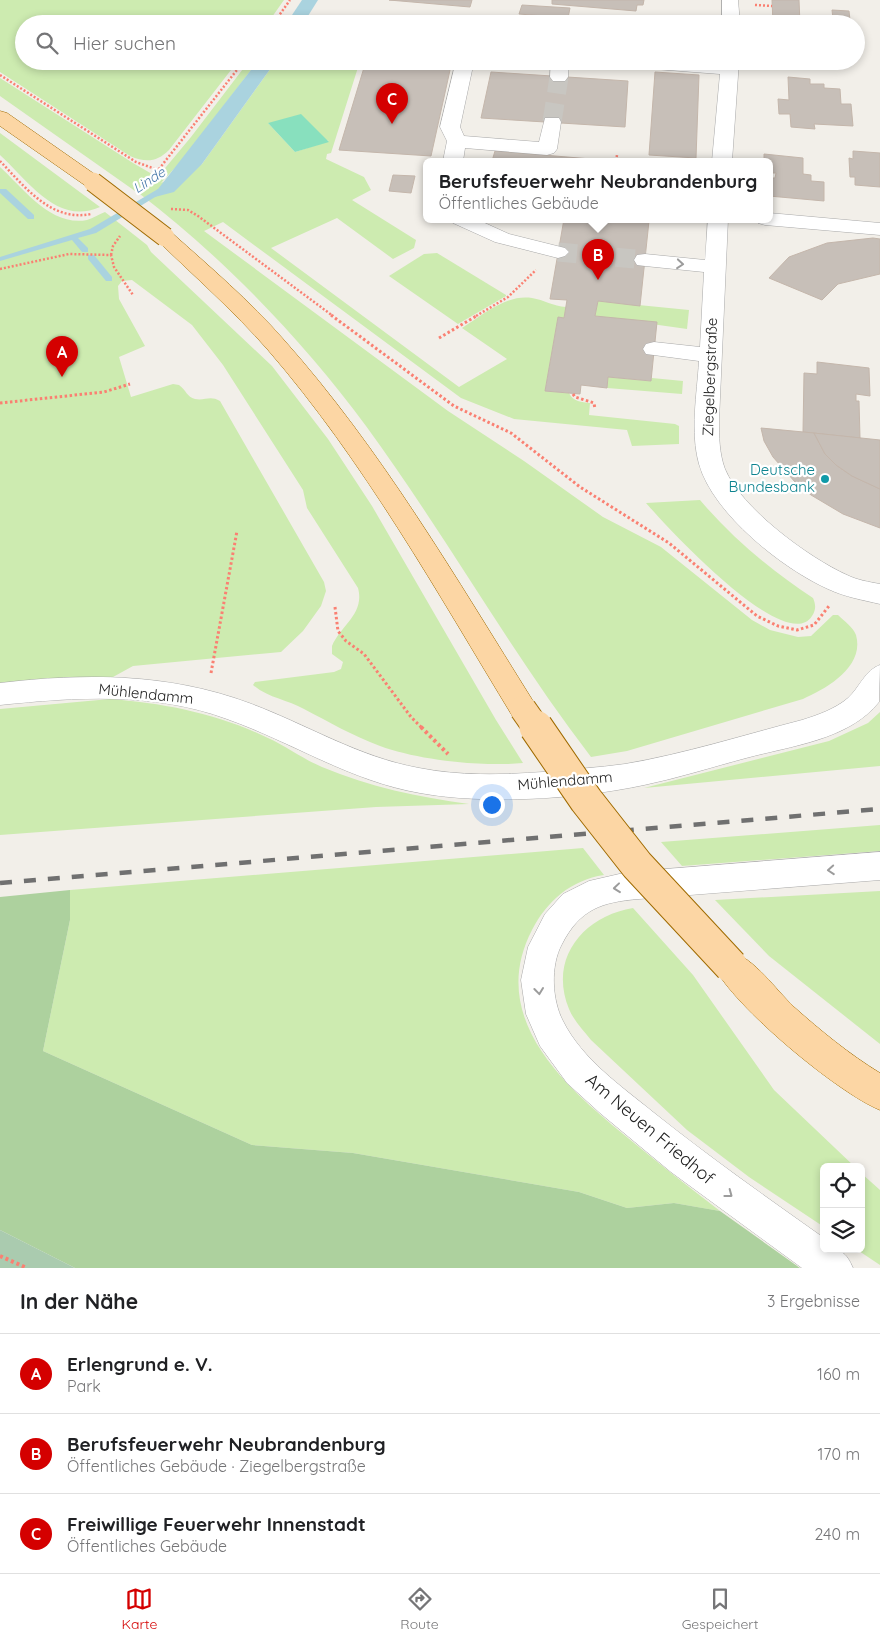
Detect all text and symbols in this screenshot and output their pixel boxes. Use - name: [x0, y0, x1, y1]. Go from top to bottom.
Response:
- search box: [15, 15, 865, 70]
- icon: search: [33, 29, 61, 57]
- text: Hier suchen: [73, 31, 176, 55]
- pin: C: [376, 83, 408, 124]
- popup: [423, 158, 773, 223]
- water label: Linde: [129, 162, 169, 197]
- text: Berufsfeuerwehr Neubrandenburg: [439, 169, 757, 193]
- text: Öffentliches Gebäude: [439, 193, 599, 213]
- pin: B: [582, 239, 614, 280]
- one-way arrow: [676, 258, 684, 269]
- street label: Ziegelbergstraße: [698, 317, 721, 437]
- pin: A: [46, 336, 78, 377]
- place label: Deutsche Bundesbank: [729, 460, 815, 496]
- marker: Deutsche Bundesbank: [819, 473, 831, 485]
- street label: Mühlendamm: [98, 679, 195, 708]
- street label: Mühlendamm: [517, 767, 613, 794]
- your location: [479, 792, 505, 818]
- one-way arrow: [827, 864, 835, 875]
- one-way arrow: [613, 882, 621, 893]
- one-way arrow: [533, 988, 544, 996]
- street label: Am Neuen Friedhof: [581, 1068, 720, 1190]
- map controls: [820, 1163, 865, 1253]
- button: locate: [820, 1163, 865, 1208]
- one-way arrow: [723, 1188, 733, 1197]
- button: layers: [820, 1208, 865, 1253]
- text: In der Nähe: [20, 1288, 138, 1314]
- text: 3 Ergebnisse: [767, 1291, 860, 1311]
- text: Erlengrund e. V.: [67, 1352, 213, 1376]
- text: A: [31, 1364, 41, 1384]
- text: 160 m: [817, 1364, 860, 1384]
- text: Park: [67, 1376, 101, 1396]
- text: Berufsfeuerwehr Neubrandenburg: [67, 1432, 386, 1456]
- text: B: [31, 1444, 41, 1464]
- text: 170 m: [817, 1444, 860, 1464]
- text: Öffentliches Gebäude · Ziegelbergstraße: [67, 1456, 366, 1476]
- text: Freiwillige Feuerwehr Innenstadt: [67, 1512, 366, 1536]
- text: C: [31, 1524, 41, 1544]
- text: 240 m: [814, 1524, 860, 1544]
- text: Öffentliches Gebäude: [67, 1536, 227, 1556]
- tab: Karte: [121, 1585, 157, 1633]
- tab: Route: [400, 1585, 439, 1633]
- tab: Gespeichert: [682, 1585, 758, 1633]

